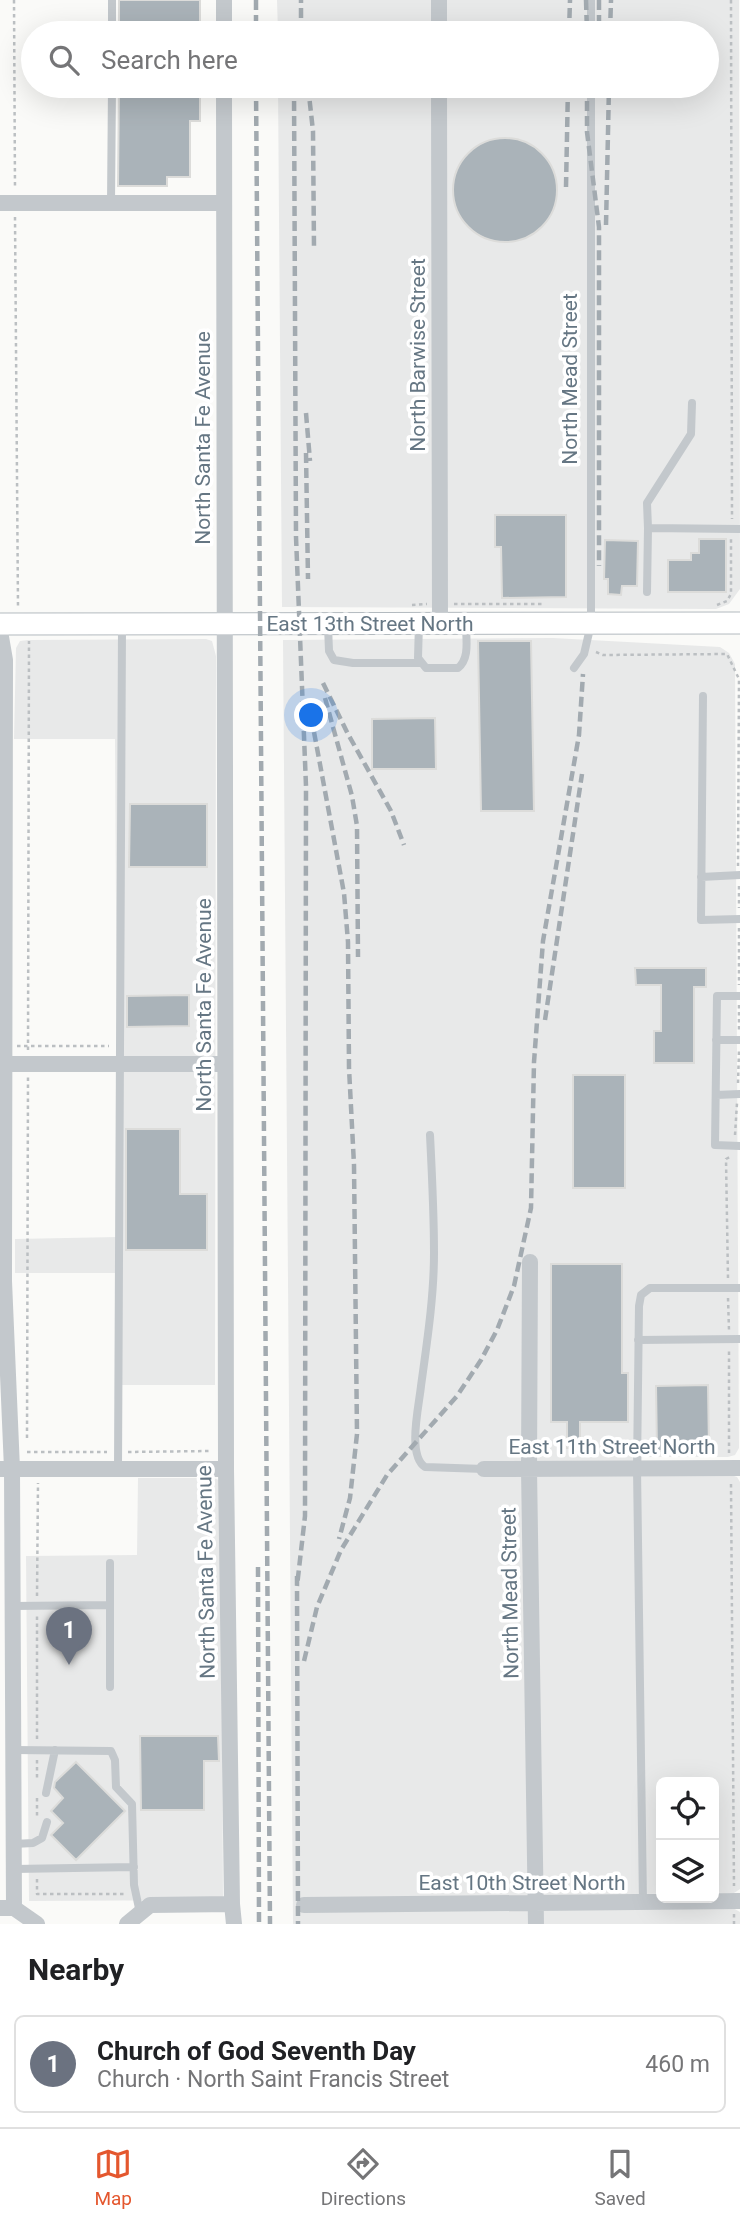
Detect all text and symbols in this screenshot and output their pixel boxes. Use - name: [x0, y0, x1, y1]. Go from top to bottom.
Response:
- search box: [21, 21, 719, 98]
- icon: search: [45, 41, 83, 79]
- text: Search here: [101, 45, 238, 75]
- street label: North Barwise Street: [406, 258, 430, 452]
- street label: North Mead Street: [558, 293, 582, 465]
- street label: North Santa Fe Avenue: [191, 331, 215, 545]
- street label: East 13th Street North: [266, 612, 474, 636]
- your location: [294, 698, 328, 732]
- street label: North Santa Fe Avenue: [192, 898, 216, 1112]
- street label: East 11th Street North: [508, 1435, 716, 1459]
- street label: North Santa Fe Avenue: [192, 1465, 220, 1679]
- street label: North Mead Street: [497, 1507, 523, 1679]
- pin: 1: [46, 1607, 92, 1665]
- map controls: [656, 1777, 719, 1903]
- button: locate: [656, 1777, 719, 1840]
- button: layers: [656, 1840, 719, 1903]
- street label: East 10th Street North: [418, 1871, 626, 1895]
- text: Nearby: [28, 1952, 124, 1987]
- text: Church of God Seventh Day: [97, 2036, 416, 2066]
- text: 1: [46, 2051, 60, 2078]
- text: 460 m: [645, 2051, 710, 2078]
- text: Church · North Saint Francis Street: [97, 2066, 449, 2093]
- tab: Map: [94, 2145, 132, 2210]
- tab: Directions: [321, 2145, 406, 2210]
- tab: Saved: [594, 2145, 646, 2210]

